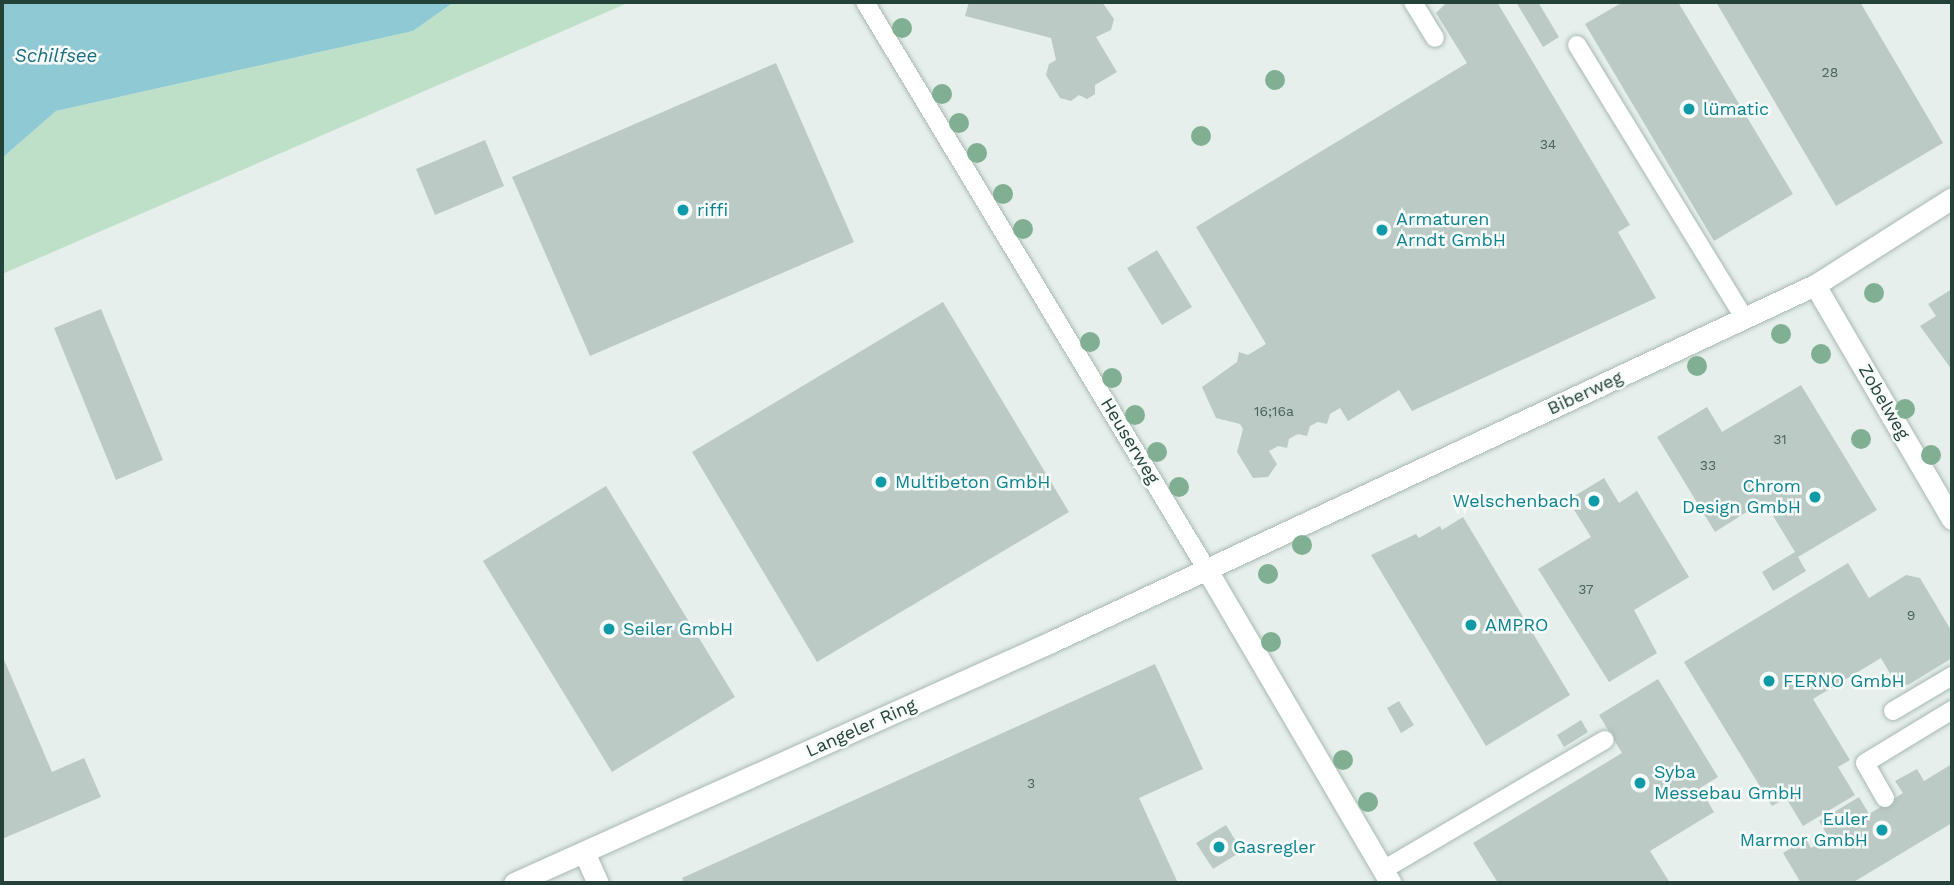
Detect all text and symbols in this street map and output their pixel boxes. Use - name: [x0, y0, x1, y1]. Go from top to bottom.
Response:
- water label: Schilfsee: [15, 45, 97, 67]
- house number: 28: [1822, 64, 1838, 80]
- place label: lümatic: [1703, 98, 1769, 120]
- marker: lümatic: [1681, 101, 1697, 117]
- house number: 34: [1540, 136, 1556, 152]
- place label: riffi: [697, 199, 728, 221]
- marker: riffi: [675, 202, 691, 218]
- place label: Armaturen Arndt GmbH: [1396, 209, 1506, 252]
- marker: Armaturen Arndt GmbH: [1374, 222, 1390, 238]
- street label: Zobelweg: [1854, 361, 1914, 443]
- street label: Biberweg: [1544, 366, 1626, 420]
- street label: Heuserweg: [1096, 394, 1164, 488]
- house number: 16;16a: [1254, 403, 1294, 419]
- house number: 31: [1773, 431, 1787, 447]
- house number: 33: [1700, 457, 1716, 473]
- place label: Multibeton GmbH: [895, 471, 1050, 493]
- marker: Multibeton GmbH: [873, 474, 889, 490]
- place label: Chrom Design GmbH: [1682, 476, 1801, 518]
- marker: Chrom Design GmbH: [1807, 489, 1823, 505]
- place label: Welschenbach: [1452, 490, 1580, 512]
- marker: Welschenbach: [1586, 493, 1602, 509]
- house number: 37: [1578, 581, 1594, 597]
- house number: 9: [1907, 607, 1915, 623]
- place label: AMPRO: [1485, 614, 1549, 636]
- marker: AMPRO: [1463, 617, 1479, 633]
- place label: Seiler GmbH: [623, 618, 734, 640]
- marker: Seiler GmbH: [601, 621, 617, 637]
- place label: FERNO GmbH: [1783, 670, 1905, 692]
- marker: FERNO GmbH: [1761, 673, 1777, 689]
- street label: Langeler Ring: [802, 694, 920, 762]
- place label: Syba Messebau GmbH: [1654, 762, 1802, 804]
- house number: 3: [1027, 775, 1035, 791]
- marker: Syba Messebau GmbH: [1632, 775, 1648, 791]
- place label: Euler Marmor GmbH: [1739, 809, 1868, 852]
- marker: Euler Marmor GmbH: [1874, 822, 1890, 838]
- place label: Gasregler: [1233, 836, 1316, 858]
- marker: Gasregler: [1211, 839, 1227, 855]

